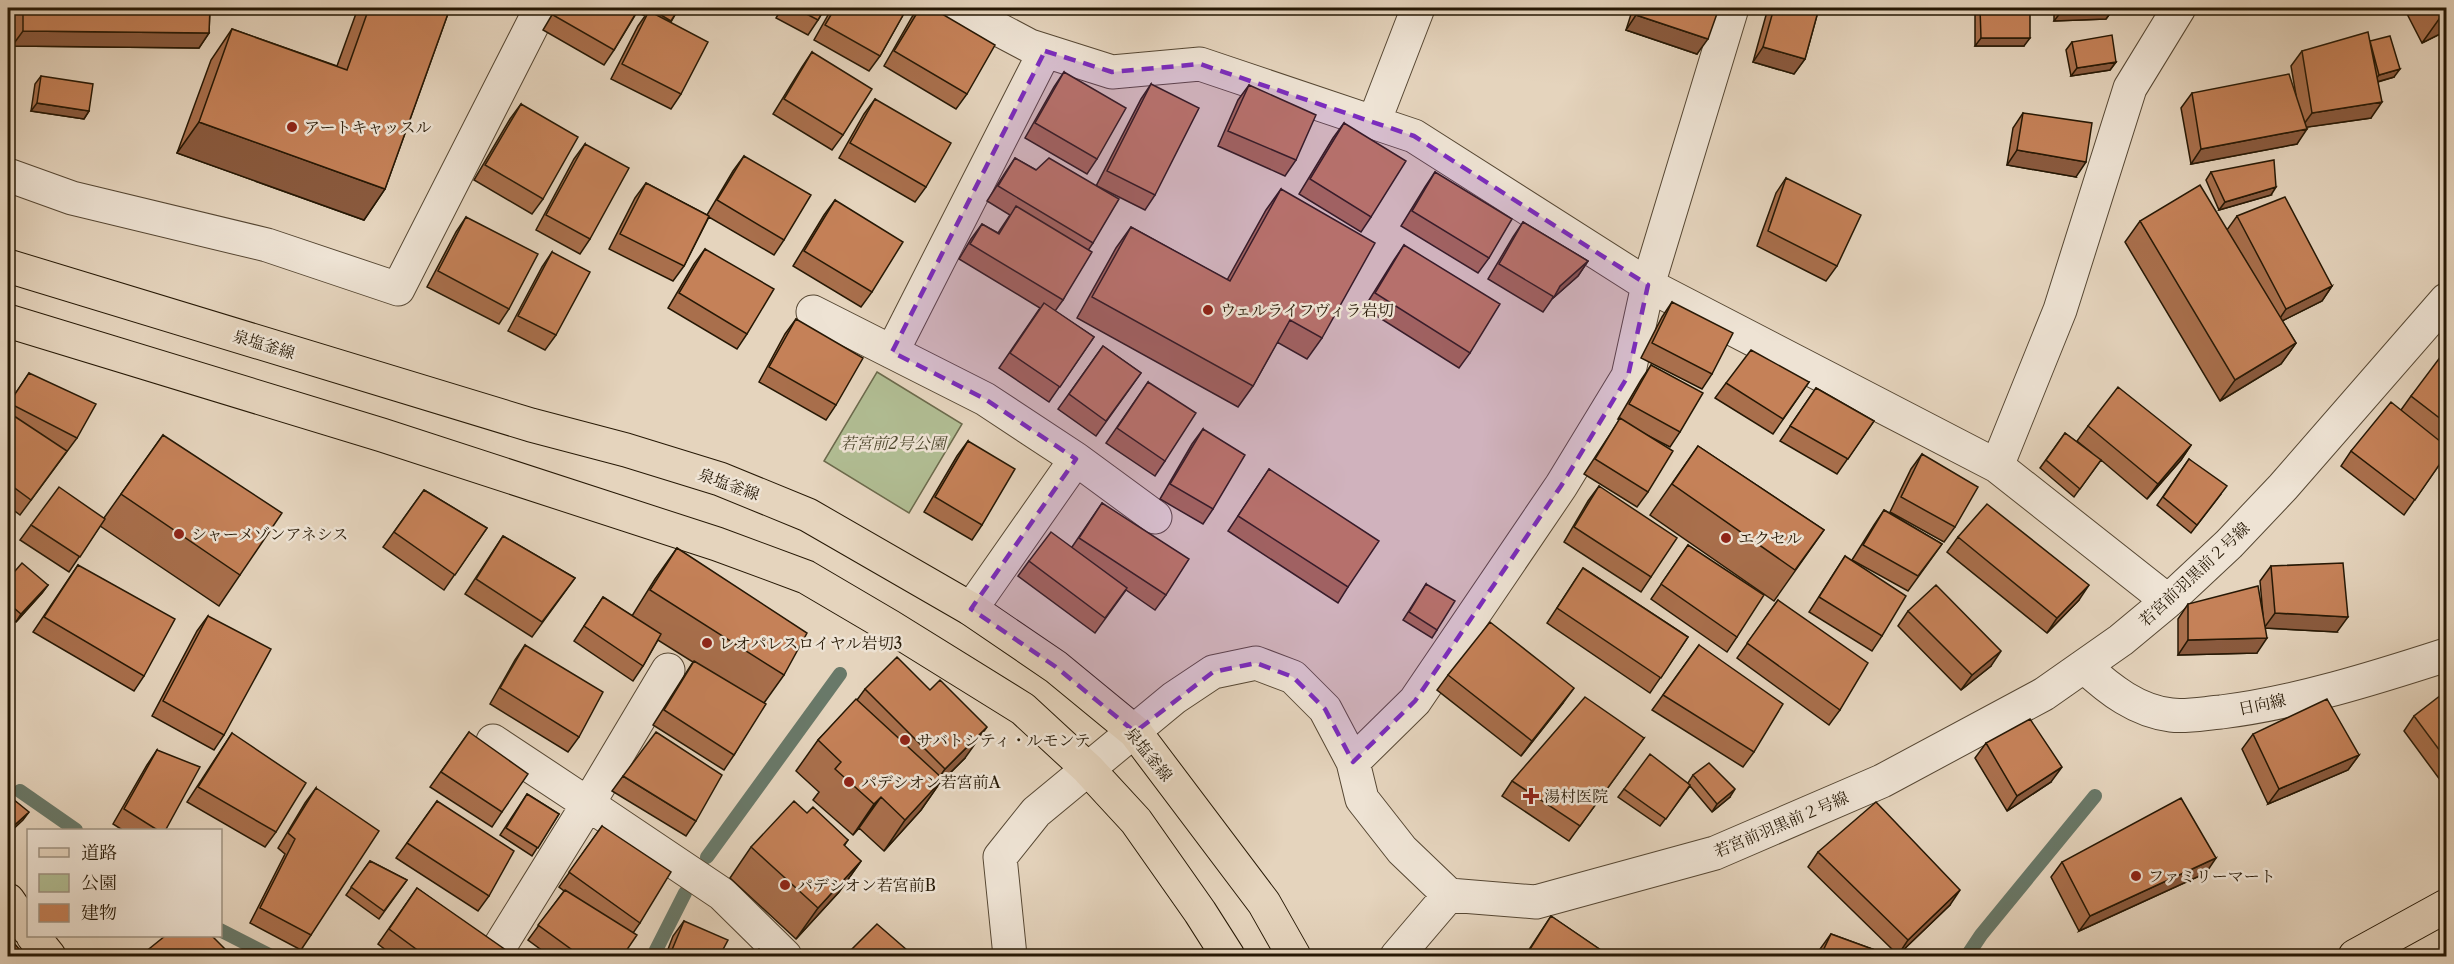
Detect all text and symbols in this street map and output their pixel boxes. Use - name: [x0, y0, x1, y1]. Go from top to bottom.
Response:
- place label: アートキャッスル: [304, 117, 432, 137]
- marker: アートキャッスル: [285, 120, 299, 134]
- place label: ウェルライフヴィラ岩切: [1220, 300, 1393, 320]
- marker: ウェルライフヴィラ岩切: [1201, 303, 1215, 317]
- street label: 泉塩釜線: [230, 325, 298, 363]
- park label: 若宮前2号公園: [840, 433, 949, 453]
- street label: 泉塩釜線: [696, 464, 762, 504]
- street label: 若宮前羽黒前２号線: [2135, 518, 2253, 630]
- place label: シャーメゾンアネシス: [191, 524, 348, 544]
- marker: シャーメゾンアネシス: [172, 527, 186, 541]
- place label: エクセル: [1738, 528, 1802, 548]
- marker: エクセル: [1719, 531, 1733, 545]
- place label: レオパレスロイヤル岩切3: [719, 633, 902, 653]
- marker: レオパレスロイヤル岩切3: [700, 636, 714, 650]
- street label: 日向線: [2236, 689, 2288, 719]
- street label: 泉塩釜線: [1121, 723, 1177, 785]
- place label: サバトシティ・ルモンテ: [917, 730, 1090, 750]
- marker: サバトシティ・ルモンテ: [898, 733, 912, 747]
- place label: パデシオン若宮前A: [861, 772, 1002, 792]
- marker: パデシオン若宮前A: [842, 775, 856, 789]
- place label: 湯村医院: [1544, 786, 1608, 806]
- marker: 湯村医院: [1522, 787, 1540, 805]
- street label: 若宮前羽黒前２号線: [1711, 787, 1851, 861]
- legend: [27, 829, 222, 937]
- text: 道路: [81, 842, 117, 864]
- place label: ファミリーマート: [2148, 866, 2276, 886]
- marker: ファミリーマート: [2129, 869, 2143, 883]
- text: 公園: [81, 872, 117, 894]
- place label: パデシオン若宮前B: [797, 875, 936, 895]
- marker: パデシオン若宮前B: [778, 878, 792, 892]
- text: 建物: [81, 902, 117, 924]

